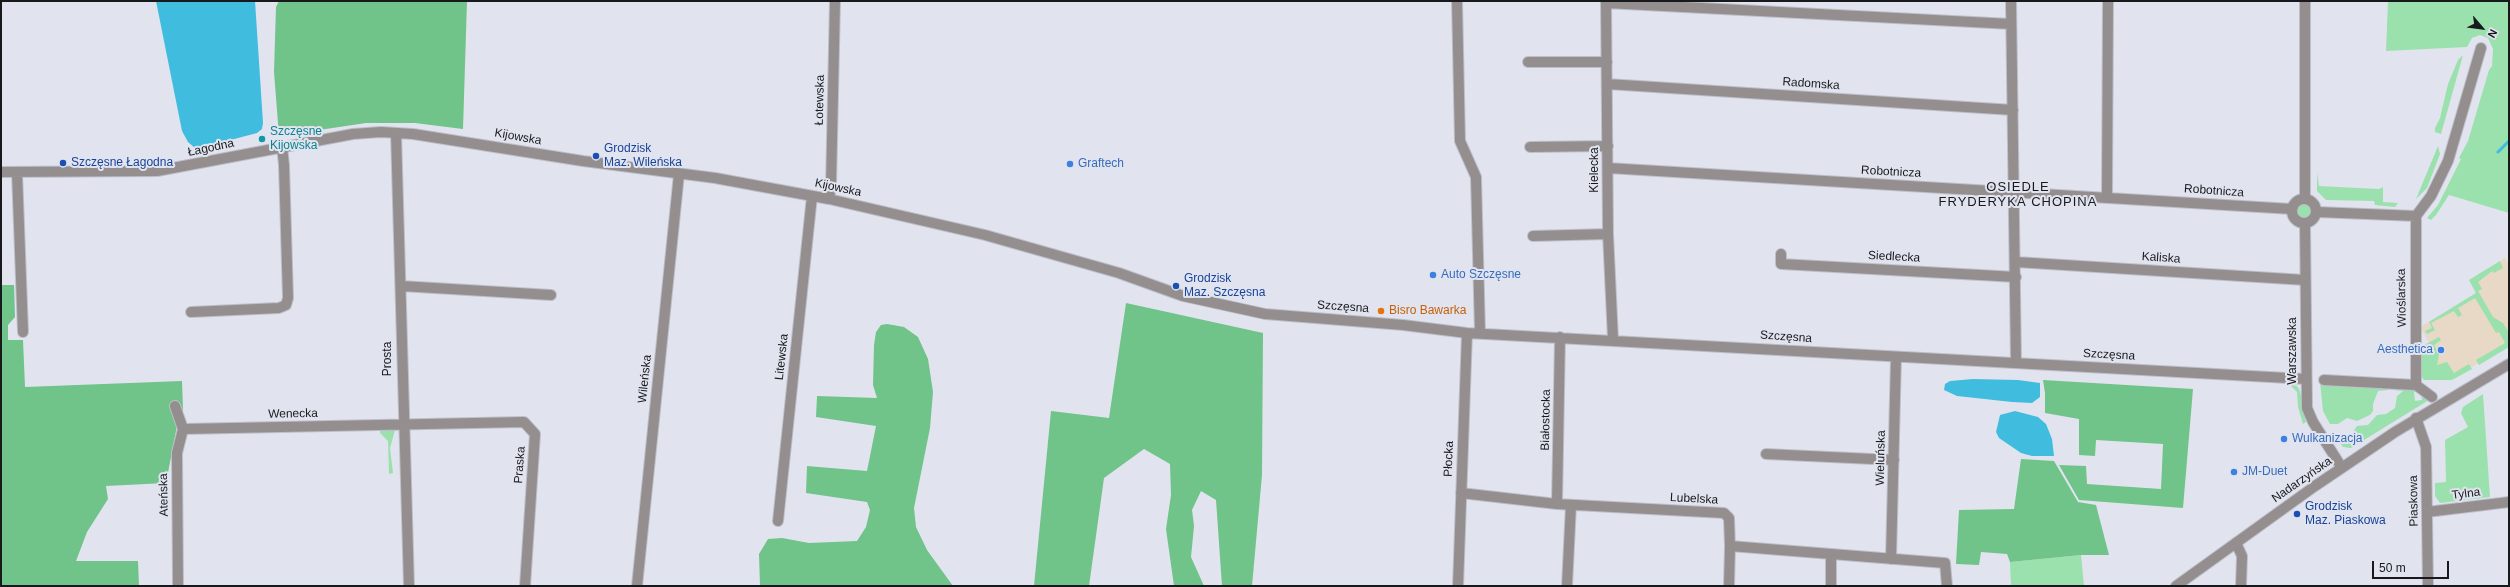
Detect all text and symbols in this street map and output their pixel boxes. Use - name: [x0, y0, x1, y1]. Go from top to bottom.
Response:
- north arrow: [2462, 8, 2502, 48]
- text: N: [2485, 27, 2500, 40]
- street label: Łotewska: [812, 75, 828, 125]
- street label: Radomska: [1782, 75, 1840, 93]
- place label: Szczęsne Kijowska: [270, 125, 322, 153]
- street label: Kijowska: [493, 126, 543, 148]
- marker: Szczęsne Kijowska: [257, 134, 267, 144]
- street label: Łagodna: [187, 136, 235, 160]
- place label: Grodzisk Maz. Wileńska: [604, 142, 682, 170]
- street label: Kielecka: [1588, 147, 1602, 193]
- marker: Grodzisk Maz. Wileńska: [591, 151, 601, 161]
- place label: Szczęsne Łagodna: [71, 156, 173, 170]
- place label: Graftech: [1078, 157, 1124, 171]
- marker: Szczęsne Łagodna: [58, 158, 68, 168]
- marker: Graftech: [1065, 159, 1075, 169]
- street label: Robotnicza: [1861, 163, 1921, 181]
- street label: Kijowska: [813, 176, 863, 200]
- district label: OSIEDLE FRYDERYKA CHOPINA: [1939, 179, 2097, 210]
- street label: Robotnicza: [2184, 182, 2244, 200]
- street label: Siedlecka: [1868, 248, 1920, 266]
- street label: Kaliska: [2141, 249, 2181, 267]
- place label: Auto Szczęsne: [1441, 268, 1521, 282]
- street label: Wioślarska: [2394, 269, 2410, 327]
- marker: Auto Szczęsne: [1428, 270, 1438, 280]
- place label: Grodzisk Maz. Szczęsna: [1184, 272, 1265, 300]
- marker: Grodzisk Maz. Szczęsna: [1171, 281, 1181, 291]
- street label: Szczęsna: [1317, 298, 1369, 316]
- place label: Bisro Bawarka: [1389, 304, 1466, 318]
- marker: Bisro Bawarka: [1376, 306, 1386, 316]
- street label: Warszawska: [2286, 317, 2300, 385]
- street label: Szczęsna: [1760, 328, 1812, 346]
- street label: Litewska: [772, 333, 792, 381]
- street label: Prosta: [381, 342, 395, 376]
- place label: Aesthetica: [2377, 343, 2433, 357]
- marker: Aesthetica: [2436, 345, 2446, 355]
- street label: Szczęsna: [2083, 346, 2135, 364]
- street label: Wileńska: [635, 354, 655, 404]
- street label: Białostocka: [1538, 389, 1554, 451]
- street label: Wenecka: [268, 406, 318, 422]
- street label: Wieluńska: [1873, 430, 1889, 486]
- place label: Wulkanizacja: [2292, 432, 2362, 446]
- marker: Wulkanizacja: [2279, 434, 2289, 444]
- street label: Płocka: [1441, 441, 1457, 477]
- street label: Praska: [512, 446, 528, 484]
- street label: Nadarzyńska: [2269, 454, 2335, 506]
- place label: JM-Duet: [2242, 465, 2287, 479]
- marker: JM-Duet: [2229, 467, 2239, 477]
- street label: Ateńska: [156, 473, 172, 517]
- street label: Piaskowa: [2406, 475, 2422, 527]
- street label: Tylna: [2451, 485, 2481, 503]
- street label: Lubelska: [1670, 491, 1718, 507]
- place label: Grodzisk Maz. Piaskowa: [2305, 500, 2386, 528]
- marker: Grodzisk Maz. Piaskowa: [2292, 509, 2302, 519]
- scale bar: [2374, 553, 2451, 579]
- text: 50 m: [2379, 561, 2406, 575]

